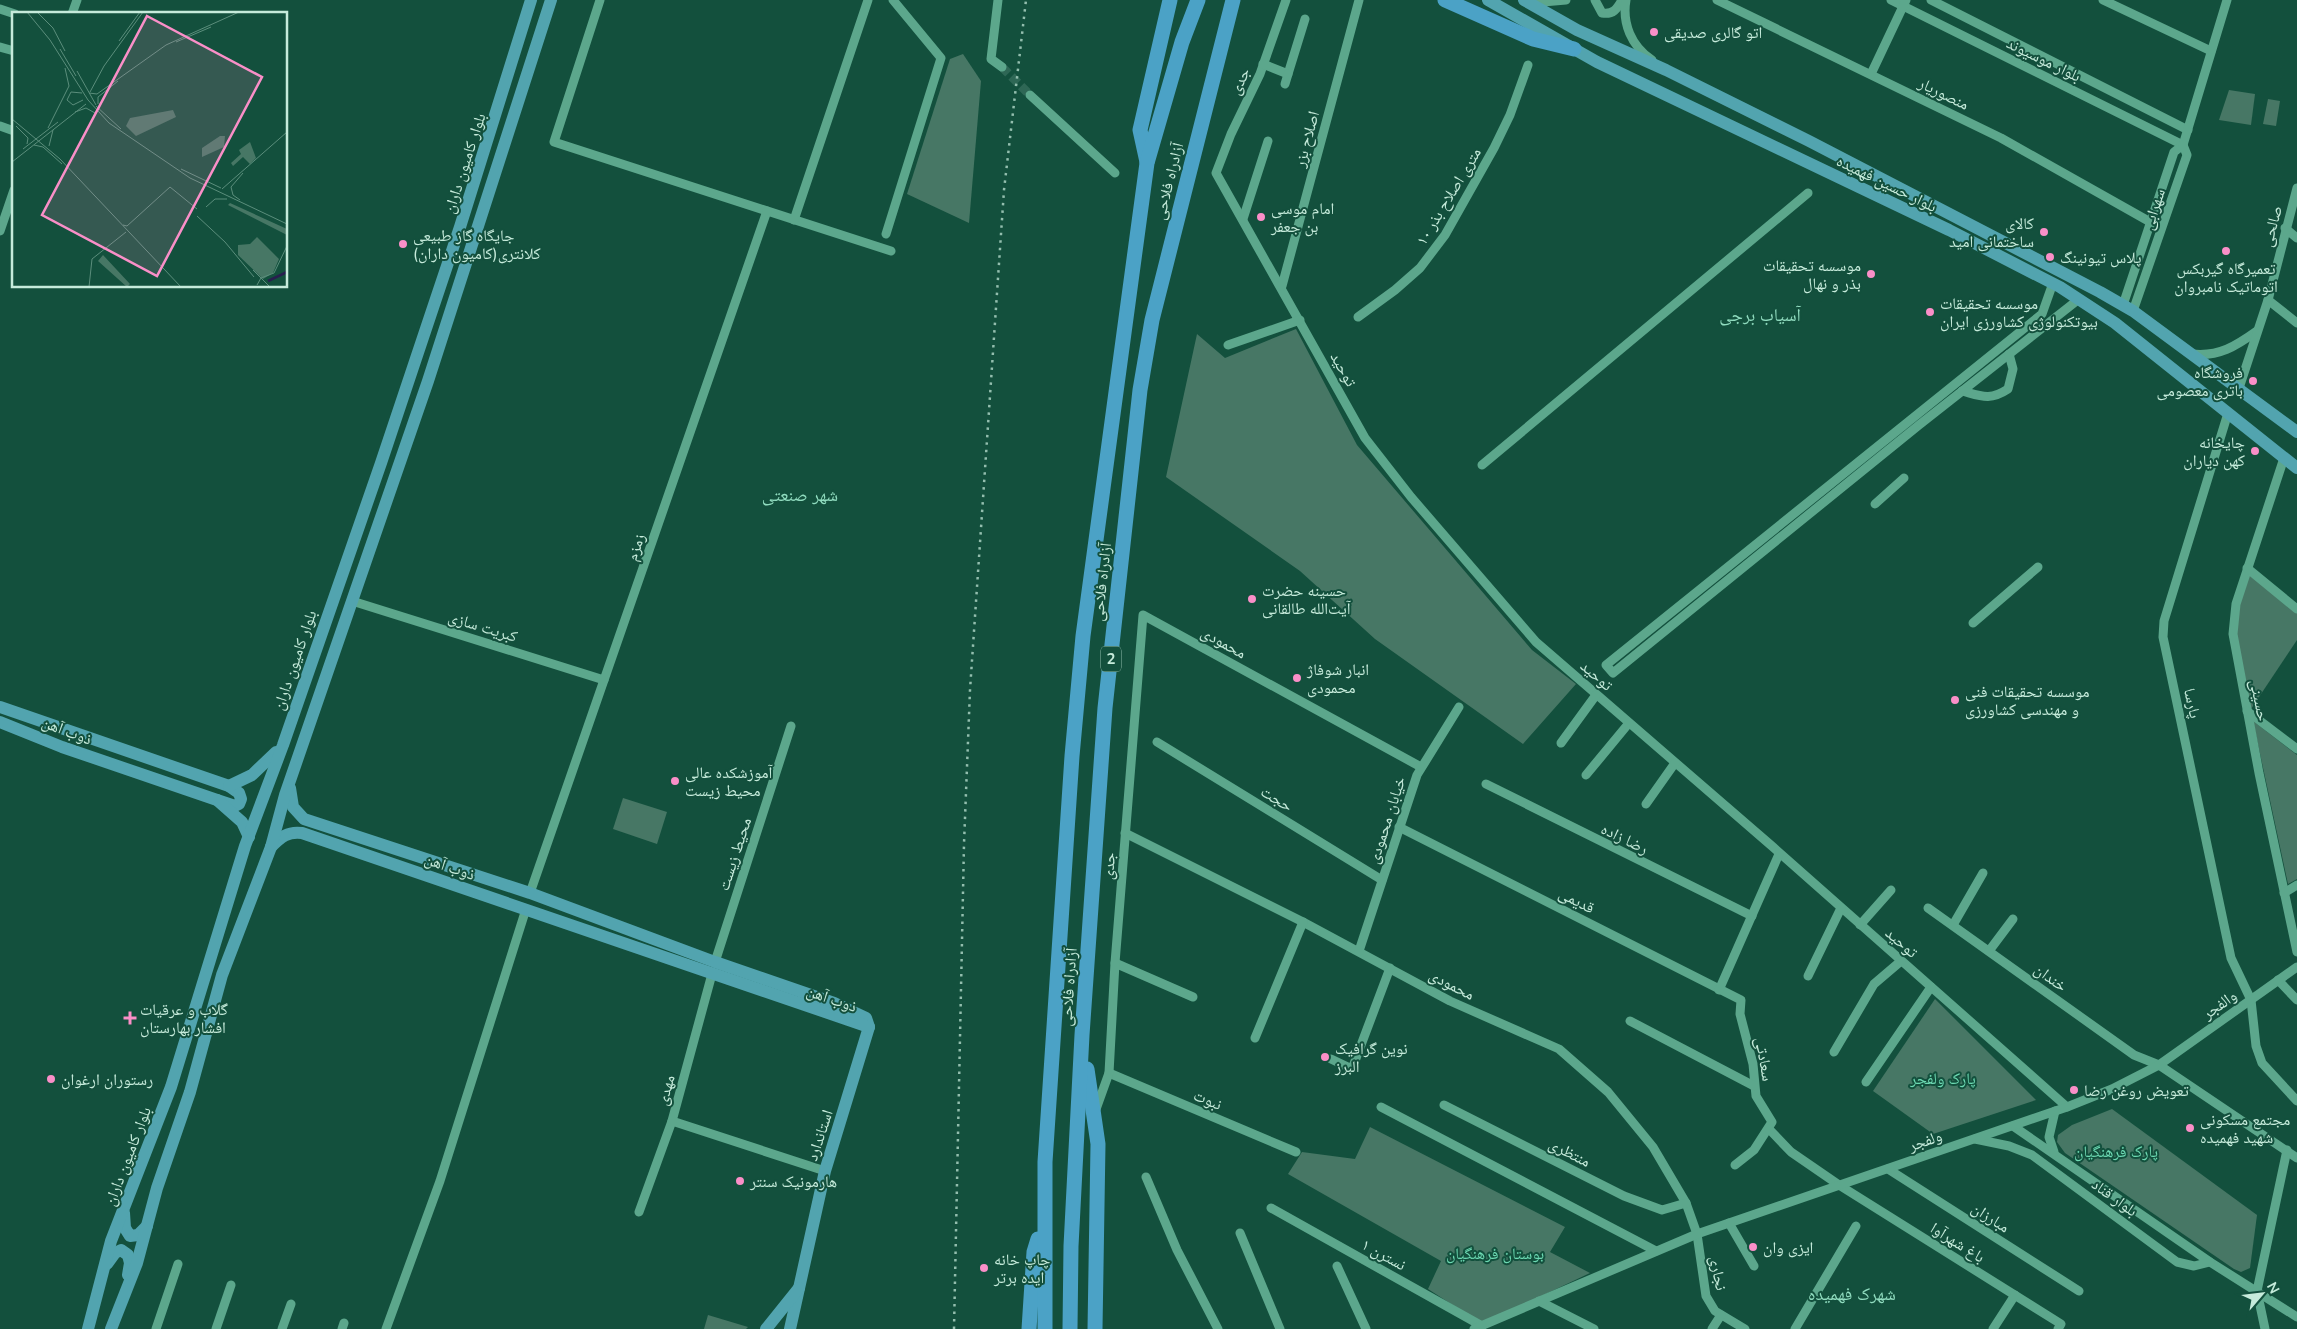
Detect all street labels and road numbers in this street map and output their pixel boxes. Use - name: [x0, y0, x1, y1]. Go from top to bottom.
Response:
- street label: بلوار موسیوند: [2003, 32, 2085, 87]
- street label: جدی: [1224, 64, 1256, 99]
- street label: منصوریار: [1914, 72, 1973, 116]
- street label: اصلاح بزر: [1289, 109, 1325, 171]
- street label: بلوار کامیون داران: [438, 110, 492, 216]
- street label: آزادراه فلاحی: [1149, 140, 1189, 222]
- street label: ۱۰ متری اصلاح بذر: [1411, 143, 1487, 250]
- street label: بلوار حسین فهمیده: [1833, 150, 1940, 218]
- street label: سهرابی: [2137, 186, 2171, 233]
- street label: صالحی: [2256, 203, 2288, 249]
- street label: توحید: [1325, 348, 1362, 391]
- street label: زمزم: [621, 531, 651, 564]
- street label: آزادراه فلاحی: [1087, 541, 1117, 622]
- street label: کبریت سازی: [445, 606, 520, 648]
- street label: بلوار کامیون داران: [268, 607, 322, 713]
- street label: محمودی: [1197, 621, 1250, 664]
- road number: 2: [1101, 646, 1121, 672]
- street label: توحید: [1575, 655, 1618, 696]
- street label: حسینی: [2244, 677, 2274, 723]
- street label: پارسا: [2178, 686, 2206, 721]
- street label: ذوب آهن: [38, 711, 95, 750]
- street label: خیابان محمودی: [1363, 774, 1411, 867]
- street label: حجت: [1256, 781, 1297, 817]
- street label: محیط زیست: [713, 815, 757, 894]
- street label: رضا زاده: [1597, 818, 1652, 860]
- street label: ذوب آهن: [422, 848, 478, 886]
- street label: جدی: [1097, 851, 1121, 881]
- street label: قدیمی: [1555, 883, 1598, 919]
- street label: توحید: [1880, 922, 1923, 963]
- street label: آزادراه فلاحی: [1055, 946, 1083, 1027]
- street label: خندان: [2030, 958, 2071, 997]
- street label: محمودی: [1425, 964, 1478, 1006]
- street label: ذوب آهن: [804, 980, 860, 1018]
- street label: والفجر: [2197, 985, 2241, 1025]
- street label: سعادتی: [1749, 1035, 1779, 1083]
- street label: مهدی: [651, 1073, 681, 1108]
- street label: نبوت: [1190, 1084, 1225, 1116]
- street label: بلوار کامیون داران: [99, 1104, 157, 1209]
- street label: استاندارد: [801, 1107, 839, 1164]
- street label: ولفجر: [1905, 1125, 1945, 1157]
- street label: منتظری: [1545, 1133, 1594, 1173]
- street label: بلوار قناد: [2087, 1174, 2142, 1222]
- street label: مبارزان: [1967, 1197, 2014, 1238]
- street label: باغ شهرآوا: [1926, 1218, 1989, 1268]
- street label: نسترن ۱: [1357, 1234, 1410, 1276]
- street label: نجاری: [1704, 1254, 1732, 1293]

